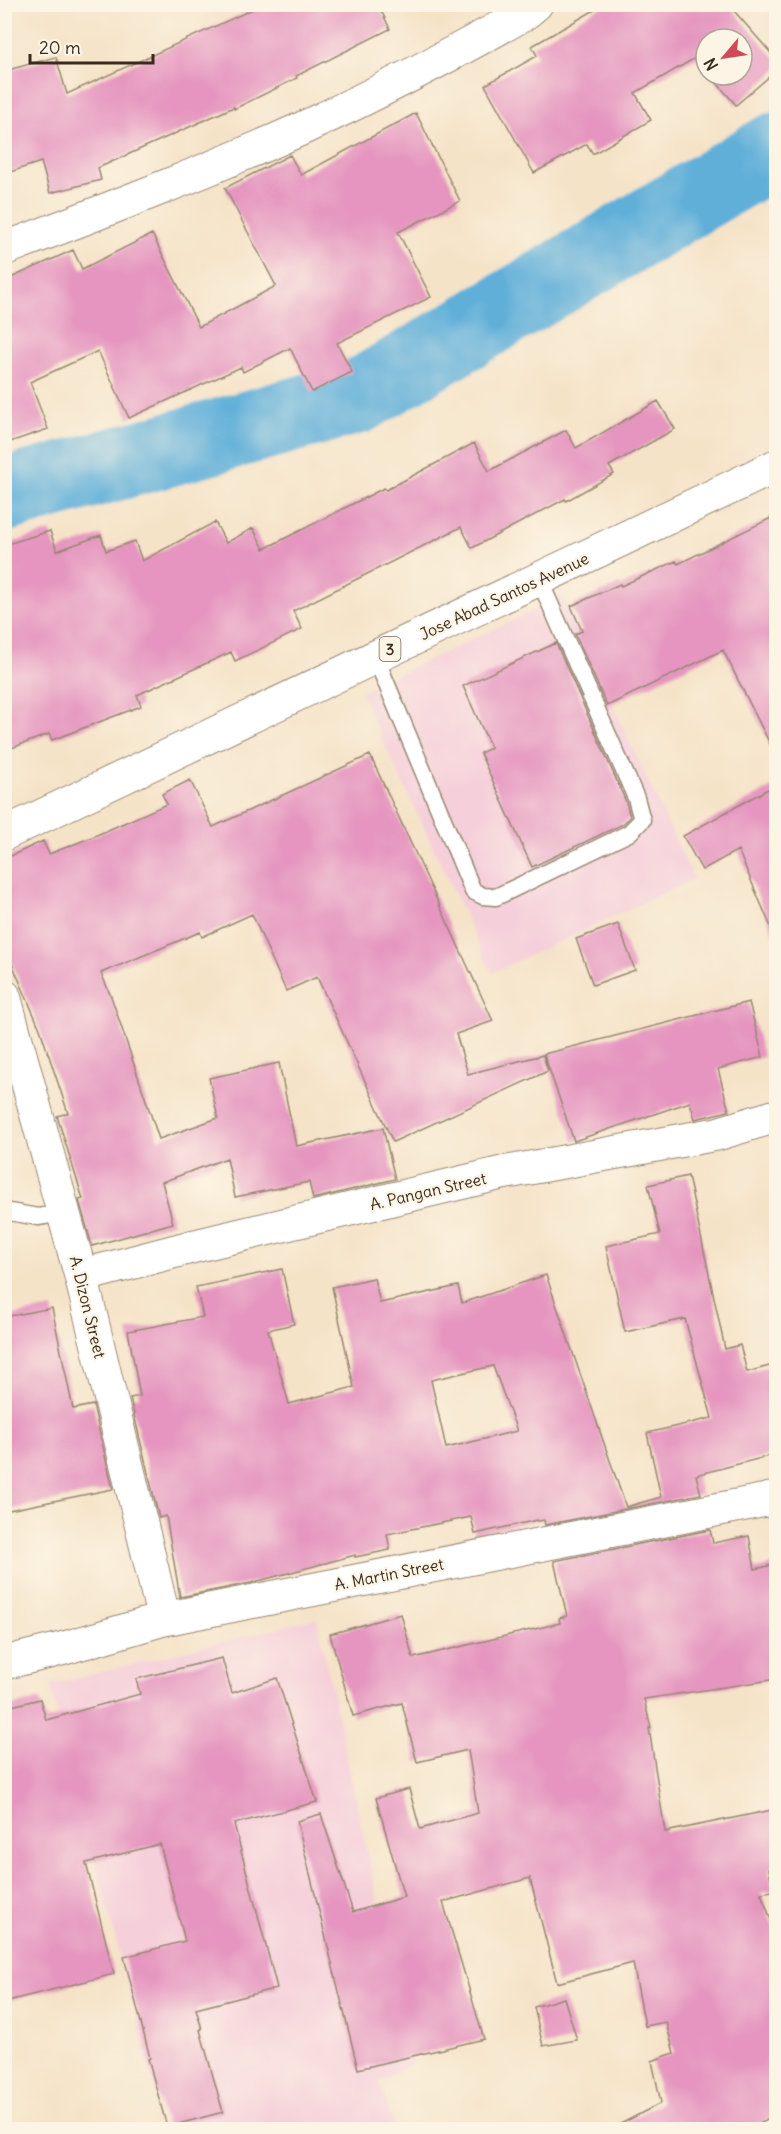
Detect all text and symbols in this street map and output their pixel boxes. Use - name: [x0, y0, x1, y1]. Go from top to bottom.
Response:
- scale bar: [30, 27, 153, 65]
- north arrow: [694, 27, 754, 87]
- text: 20 m: [39, 36, 81, 59]
- text: N: [699, 55, 722, 74]
- street label: Jose Abad Santos Avenue: [416, 548, 592, 644]
- road number: 3: [380, 637, 400, 661]
- street label: A. Pangan Street: [368, 1168, 489, 1214]
- street label: A. Dizon Street: [66, 1254, 111, 1361]
- street label: A. Martin Street: [333, 1554, 446, 1594]

